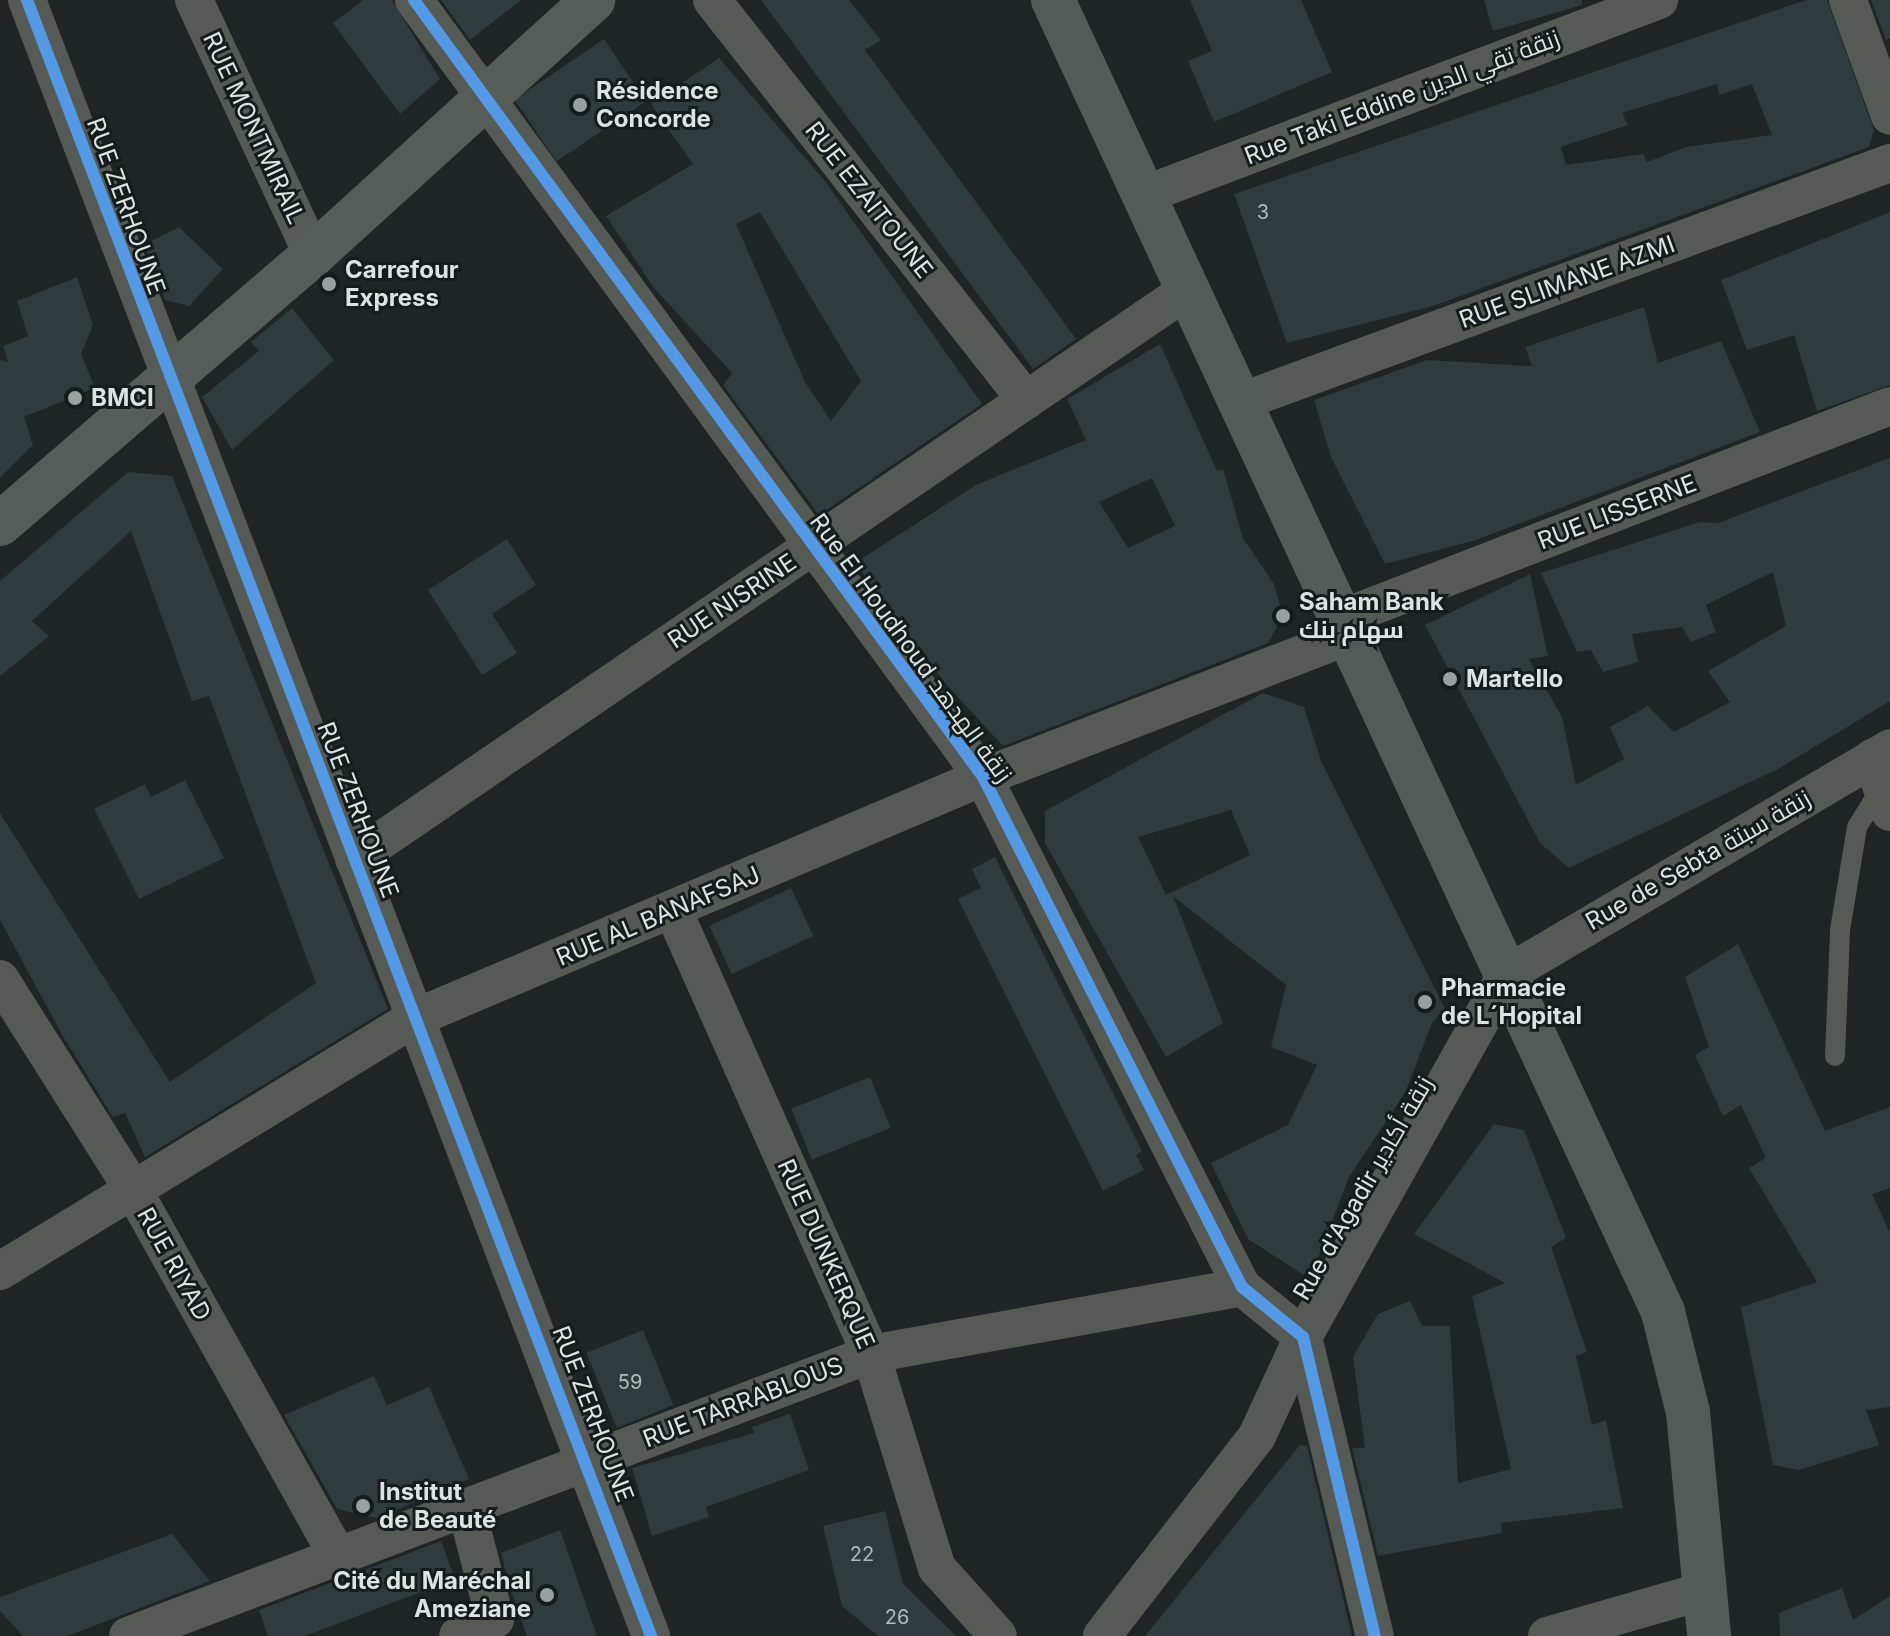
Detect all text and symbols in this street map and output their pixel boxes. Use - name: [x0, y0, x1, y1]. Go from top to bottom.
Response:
- street label: Rue Taki Eddine زنقة تقي الدين: [1240, 23, 1564, 171]
- street label: RUE MONTMIRAIL: [197, 28, 311, 228]
- place label: Résidence Concorde: [596, 77, 718, 133]
- marker: Résidence Concorde: [571, 96, 589, 114]
- street label: RUE ZERHOUNE: [81, 114, 171, 298]
- street label: RUE EZAITOUNE: [799, 116, 939, 284]
- house number: 3: [1257, 200, 1269, 224]
- street label: RUE SLIMANE AZMI: [1455, 230, 1679, 334]
- place label: Carrefour Express: [345, 256, 459, 312]
- marker: Carrefour Express: [320, 275, 338, 293]
- place label: BMCI: [91, 384, 154, 412]
- marker: BMCI: [66, 389, 84, 407]
- street label: RUE LISSERNE: [1534, 469, 1700, 555]
- street label: Rue El Houdhoud زنقة الهدهد: [804, 508, 1018, 788]
- street label: RUE NISRINE: [662, 547, 802, 655]
- place label: Saham Bank سهام بنك: [1299, 588, 1444, 644]
- marker: Saham Bank سهام بنك: [1274, 607, 1292, 625]
- place label: Martello: [1466, 665, 1563, 693]
- marker: Martello: [1441, 670, 1459, 688]
- street label: RUE ZERHOUNE: [311, 718, 405, 902]
- street label: Rue de Sebta زنقة سبتة: [1581, 784, 1815, 936]
- street label: RUE AL BANAFSAJ: [552, 860, 764, 972]
- place label: Pharmacie de L´Hopital: [1441, 974, 1582, 1030]
- marker: Pharmacie de L´Hopital: [1416, 993, 1434, 1011]
- street label: Rue d'Agadir زنقة أكادير: [1287, 1071, 1439, 1305]
- street label: RUE DUNKERQUE: [771, 1155, 881, 1353]
- street label: RUE RIYAD: [131, 1202, 217, 1326]
- street label: RUE ZERHOUNE: [546, 1322, 640, 1506]
- street label: RUE TARRABLOUS: [639, 1351, 847, 1453]
- house number: 59: [618, 1370, 642, 1394]
- place label: Institut de Beauté: [379, 1478, 496, 1534]
- marker: Institut de Beauté: [354, 1497, 372, 1515]
- house number: 22: [850, 1542, 874, 1566]
- place label: Cité du Maréchal Ameziane: [333, 1567, 531, 1623]
- marker: Cité du Maréchal Ameziane: [538, 1586, 556, 1604]
- house number: 26: [885, 1605, 909, 1629]

